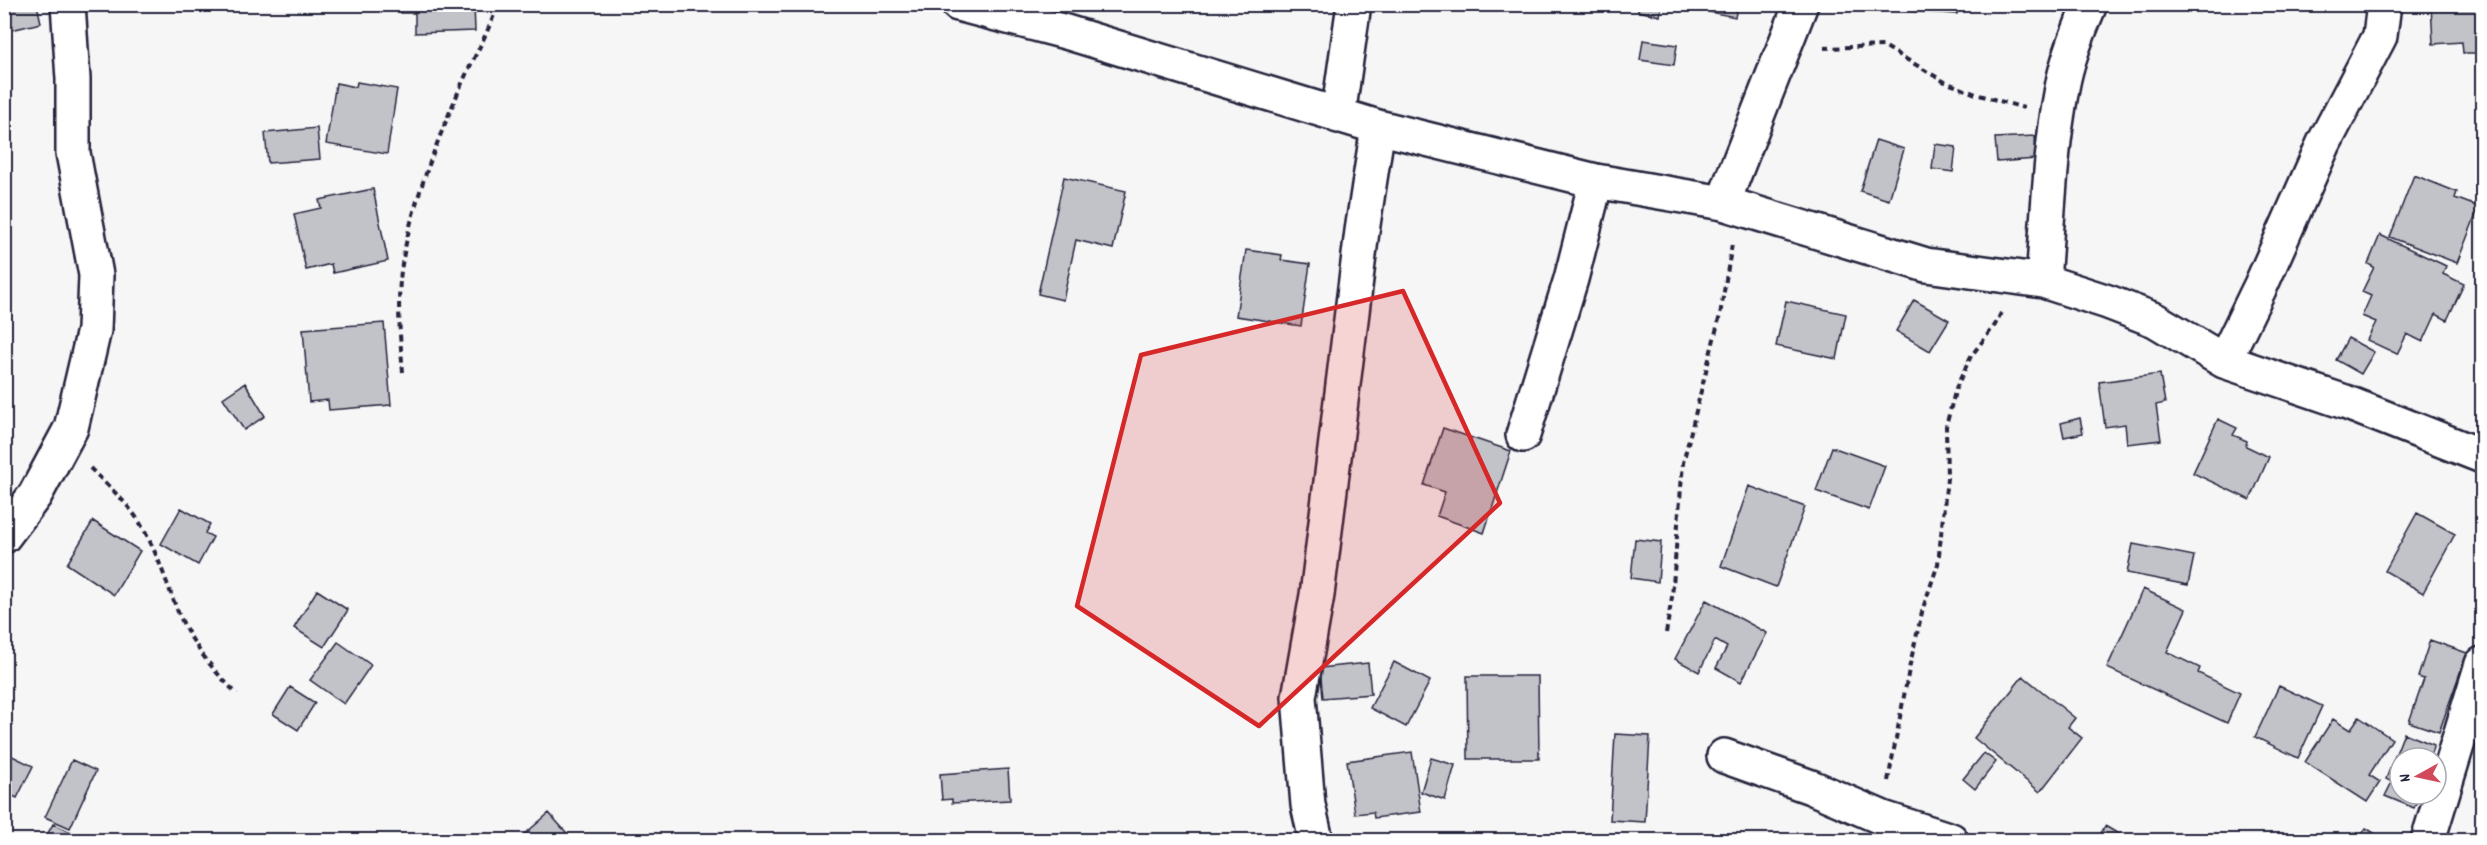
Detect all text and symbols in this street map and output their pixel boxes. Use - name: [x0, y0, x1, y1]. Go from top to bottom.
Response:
- north arrow: [2388, 746, 2448, 806]
- text: N: [2394, 772, 2418, 783]

